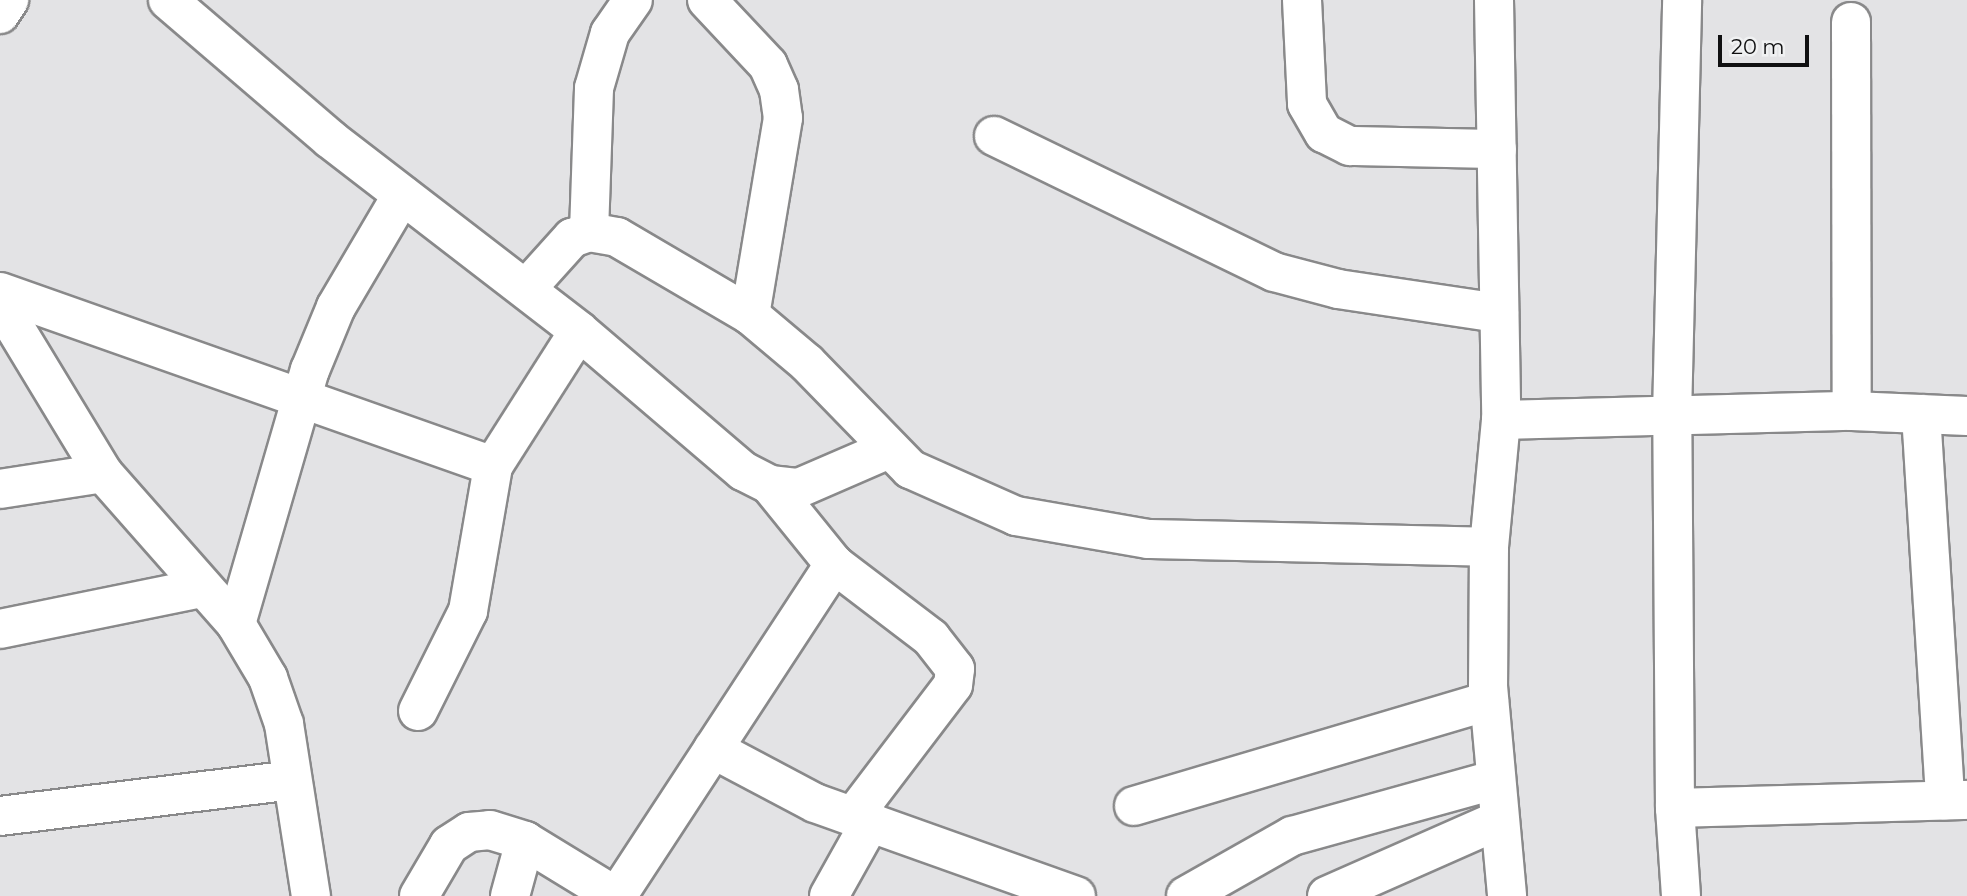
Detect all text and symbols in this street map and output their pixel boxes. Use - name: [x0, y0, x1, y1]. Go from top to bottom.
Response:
- scale bar: [1722, 21, 1813, 65]
- text: 20 m: [1731, 34, 1785, 59]

